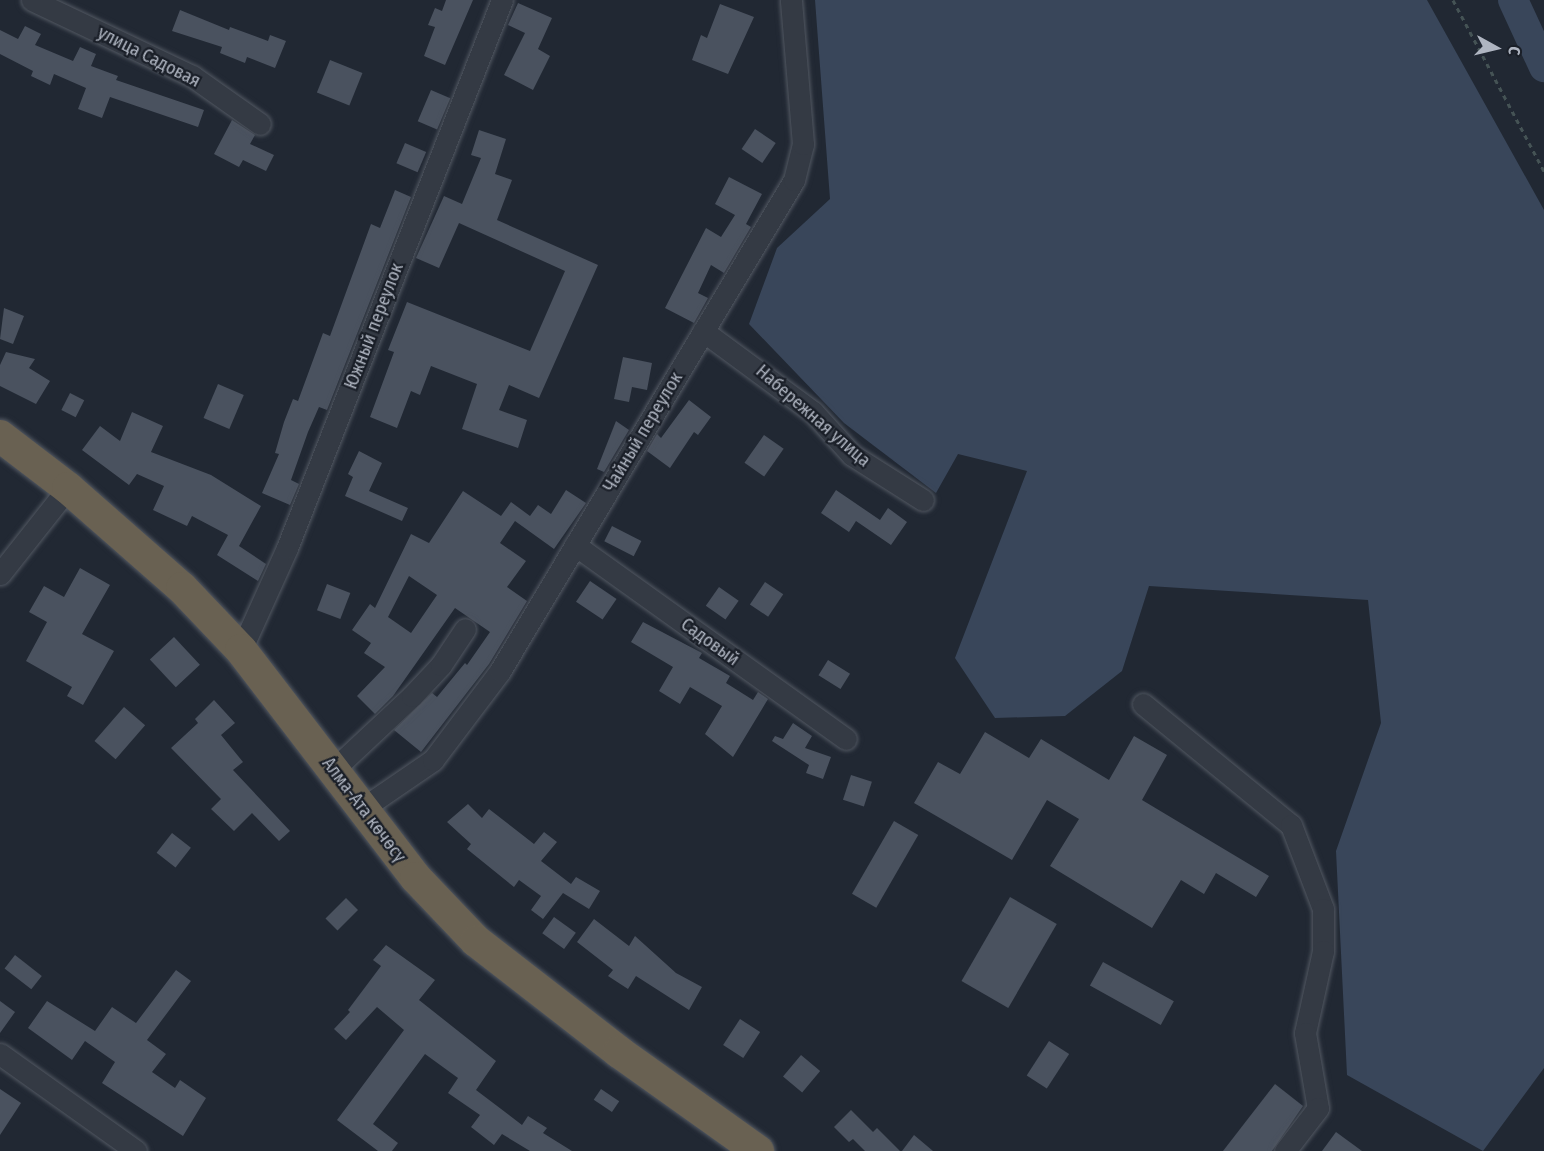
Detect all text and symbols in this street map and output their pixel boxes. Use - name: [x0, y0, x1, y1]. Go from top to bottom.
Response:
- north arrow: [1466, 18, 1526, 78]
- street label: улица Садовая: [94, 22, 204, 92]
- text: С: [1504, 45, 1524, 56]
- street label: Южный переулок: [340, 260, 408, 392]
- street label: Набережная улица: [751, 360, 875, 472]
- street label: Чайный переулок: [599, 368, 687, 496]
- street label: Садовый: [677, 614, 743, 670]
- street label: Алма-Ата көчөсү: [318, 753, 410, 867]

